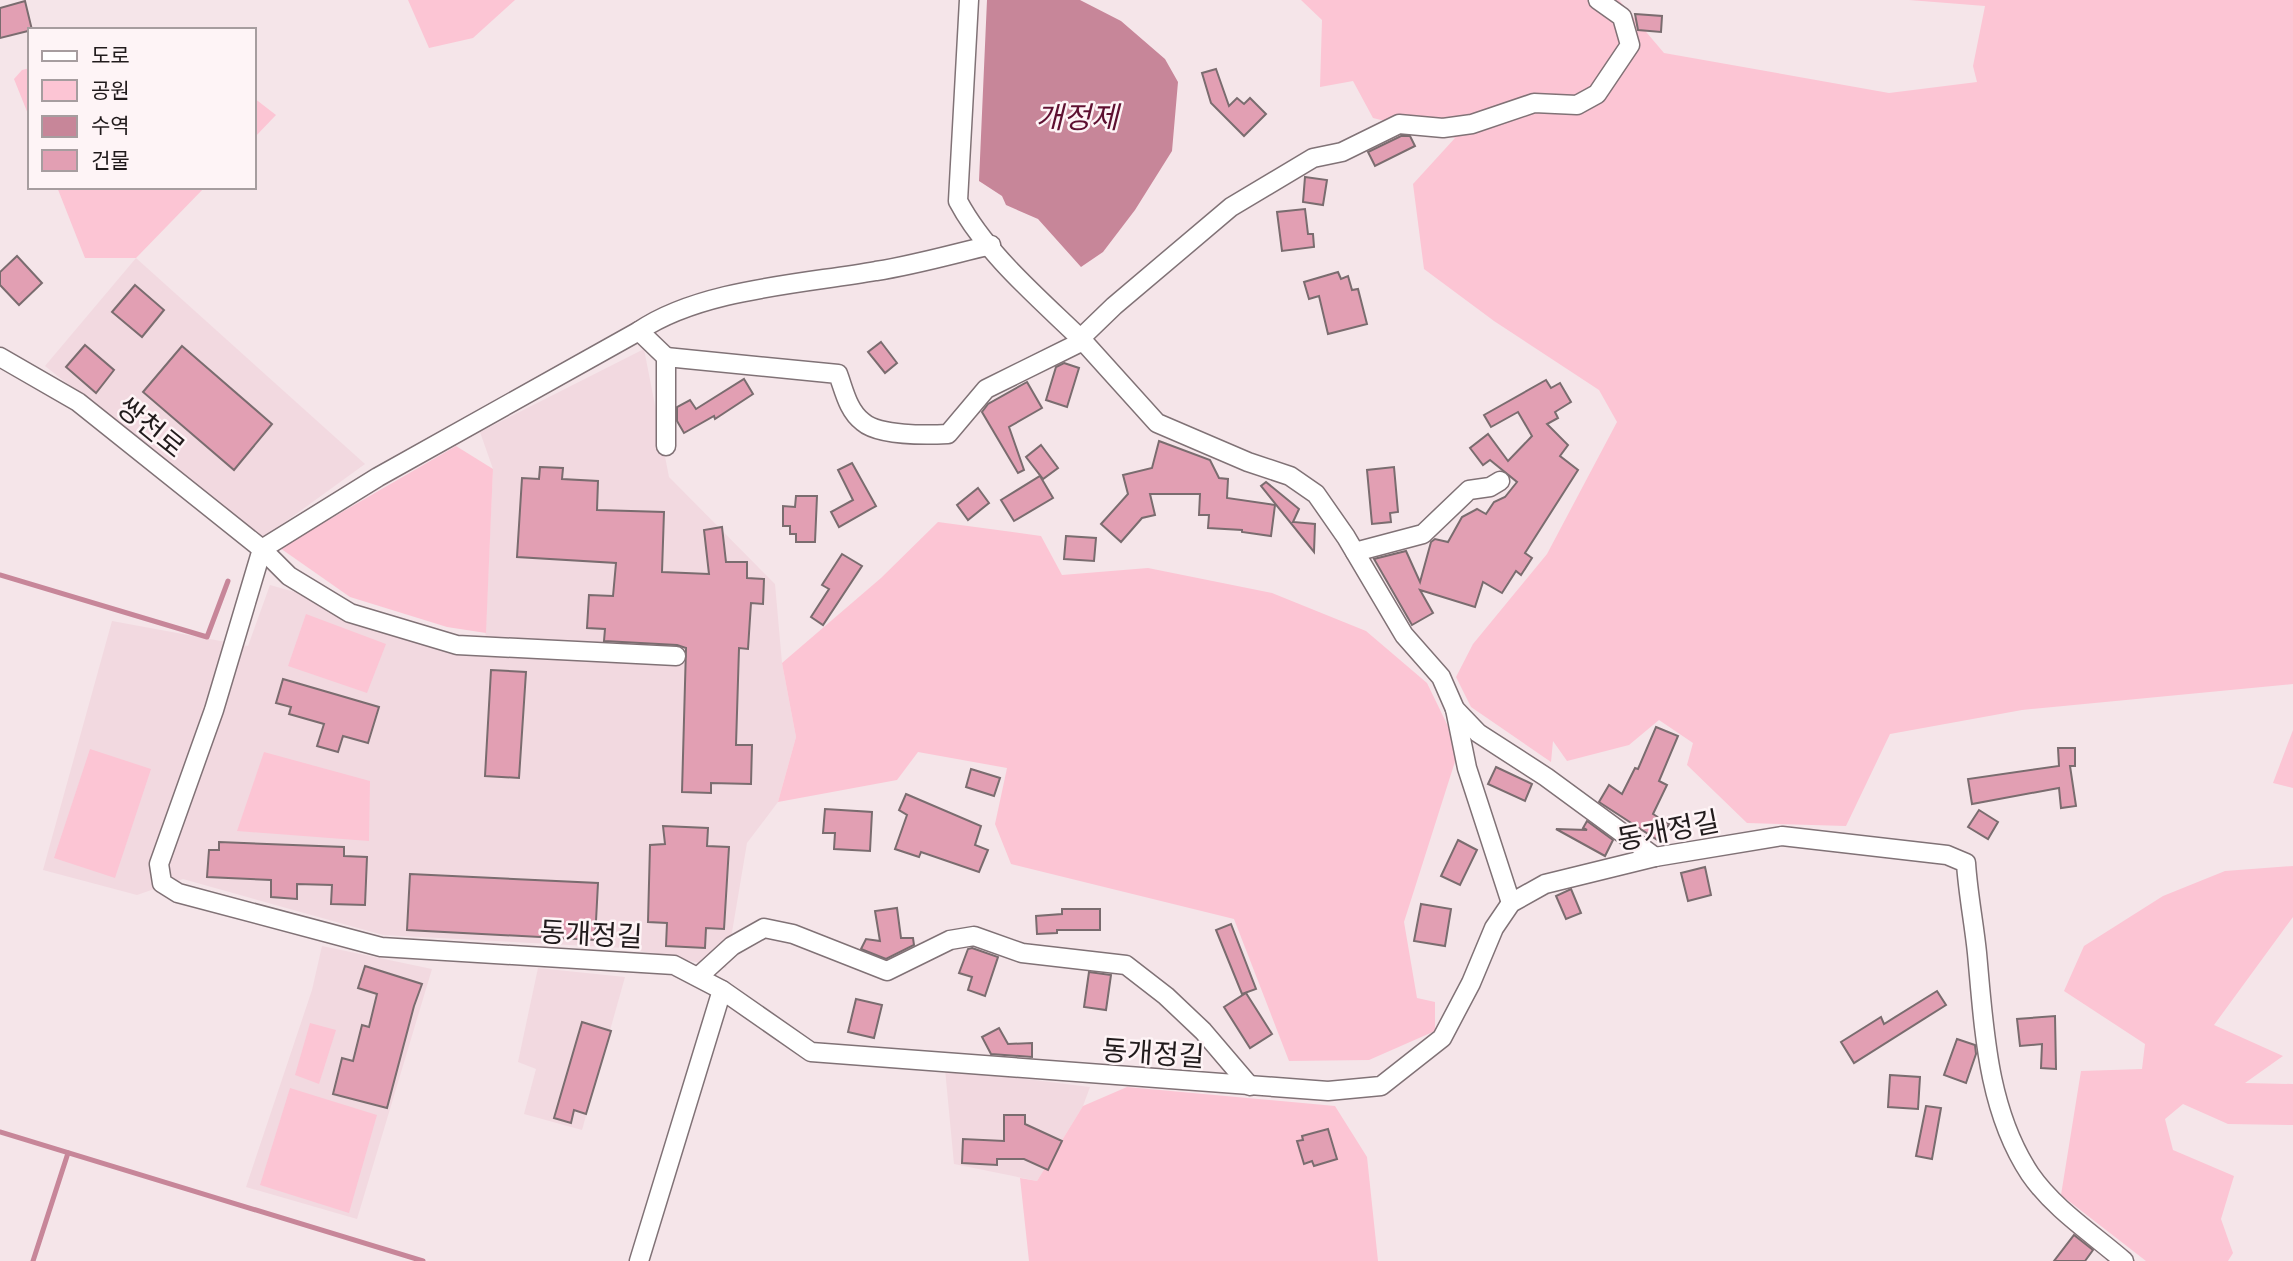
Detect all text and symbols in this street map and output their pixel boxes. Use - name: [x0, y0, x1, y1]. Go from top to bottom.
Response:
- legend: [28, 28, 256, 189]
- text: 도로: [91, 46, 130, 67]
- text: 공원: [91, 80, 130, 102]
- water label: 개정제: [1036, 103, 1122, 134]
- text: 수역: [91, 115, 130, 137]
- text: 건물: [91, 150, 130, 172]
- street label: 쌍천로: [111, 392, 190, 464]
- street label: 동개정길: [1615, 806, 1722, 856]
- street label: 동개정길: [539, 917, 643, 953]
- street label: 동개정길: [1100, 1035, 1205, 1073]

